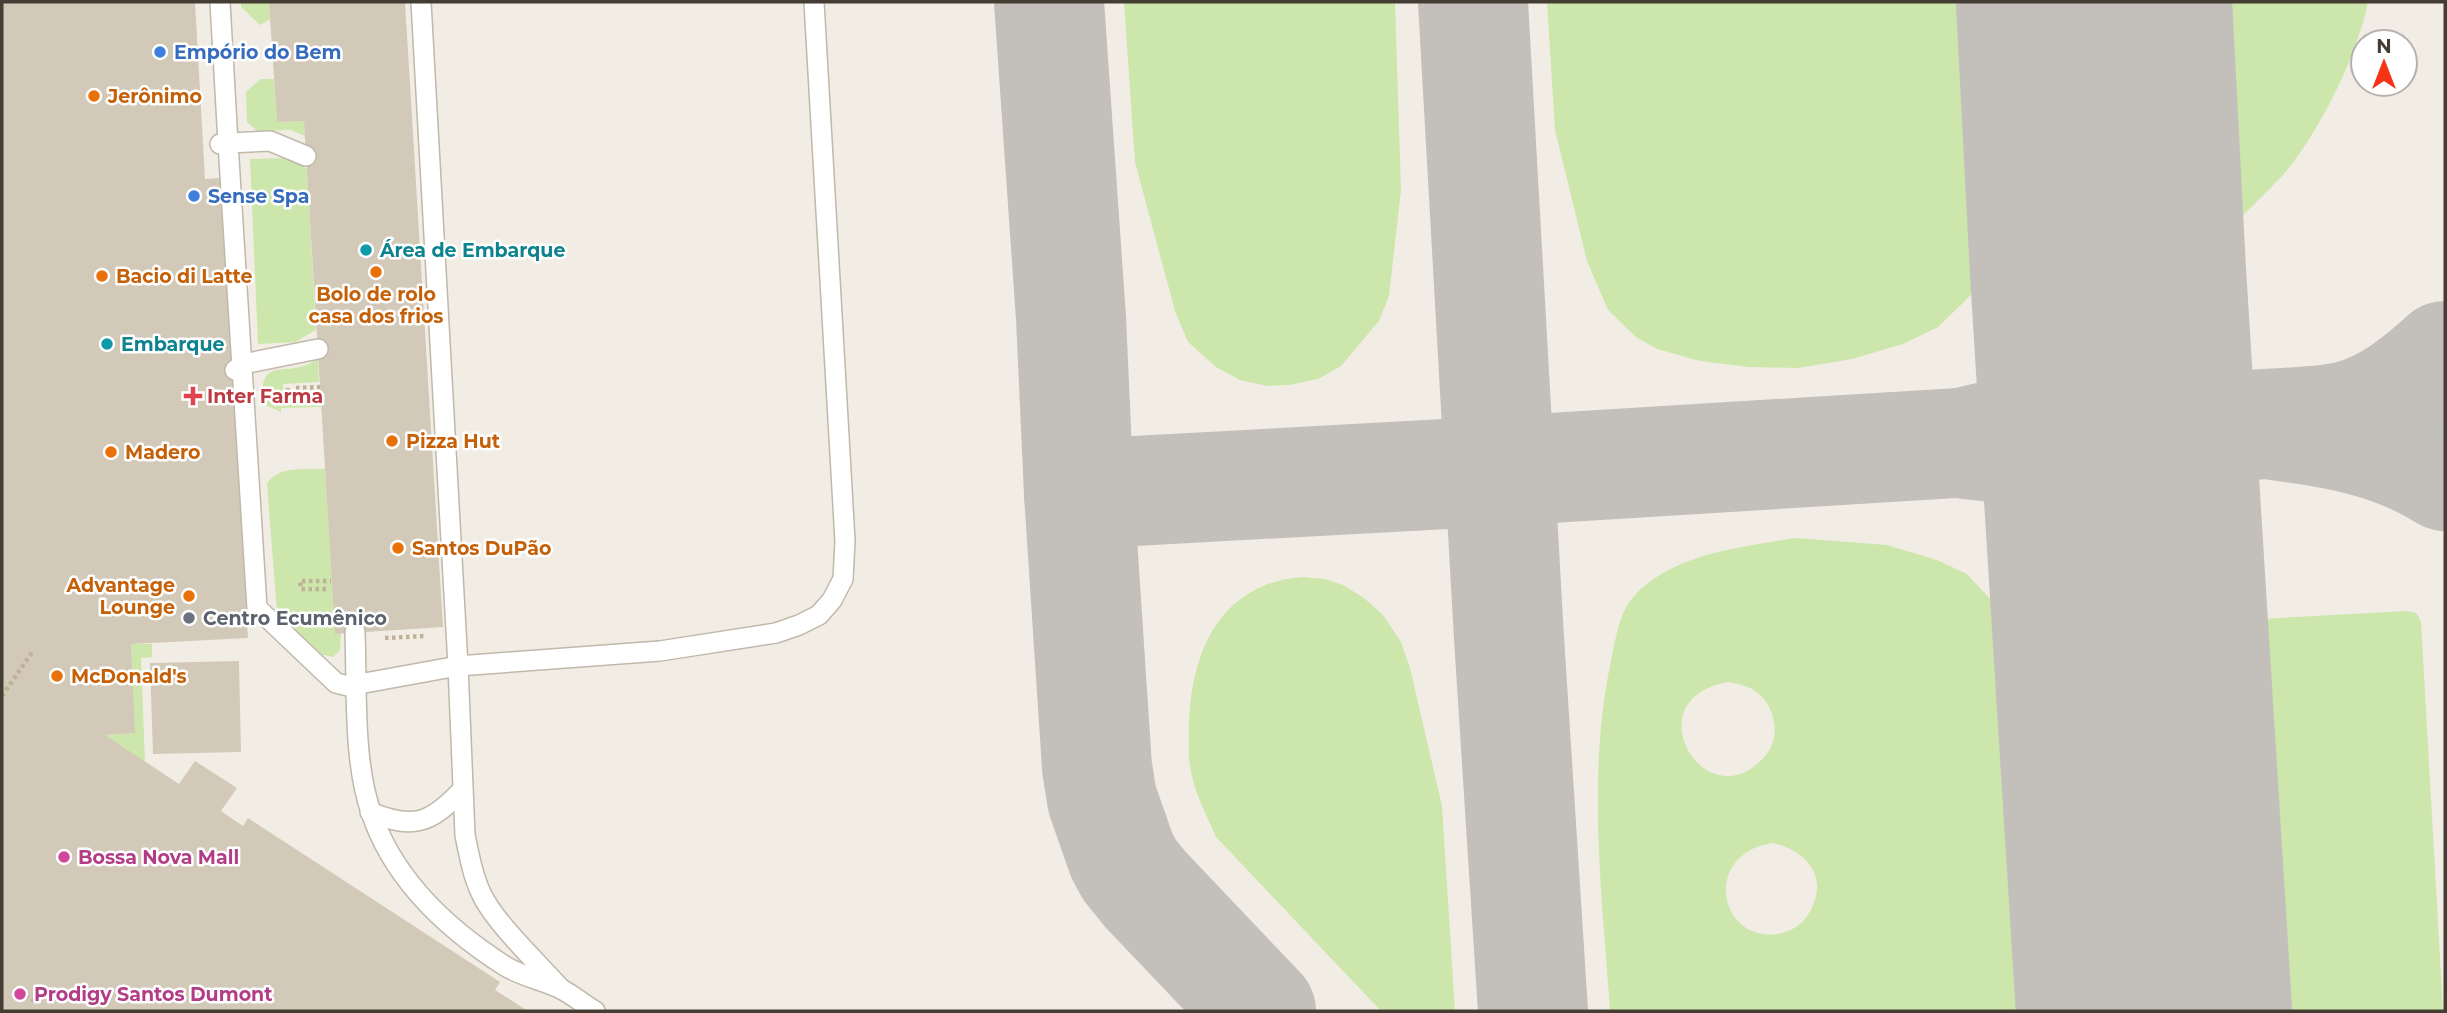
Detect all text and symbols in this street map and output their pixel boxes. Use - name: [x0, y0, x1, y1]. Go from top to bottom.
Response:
- north arrow: [2349, 28, 2419, 98]
- text: N: [2376, 35, 2392, 58]
- place label: Empório do Bem: [174, 41, 341, 64]
- marker: Empório do Bem: [152, 44, 168, 60]
- place label: Jerônimo: [107, 85, 202, 108]
- marker: Jerônimo: [86, 88, 102, 104]
- place label: Sense Spa: [208, 185, 309, 208]
- marker: Sense Spa: [186, 188, 202, 204]
- place label: Área de Embarque: [379, 239, 565, 262]
- marker: Área de Embarque: [358, 242, 374, 258]
- marker: Bolo de rolo casa dos frios: [368, 264, 384, 280]
- place label: Bacio di Latte: [116, 265, 253, 288]
- marker: Bacio di Latte: [94, 268, 110, 284]
- place label: Bolo de rolo casa dos frios: [309, 283, 443, 328]
- place label: Embarque: [121, 333, 225, 356]
- marker: Embarque: [99, 336, 115, 352]
- place label: Inter Farma: [207, 385, 323, 408]
- marker: Inter Farma: [185, 388, 201, 404]
- place label: Pizza Hut: [406, 430, 500, 453]
- marker: Pizza Hut: [384, 433, 400, 449]
- place label: Madero: [125, 441, 201, 464]
- marker: Madero: [103, 444, 119, 460]
- place label: Santos DuPão: [412, 537, 551, 560]
- marker: Santos DuPão: [390, 540, 406, 556]
- place label: Advantage Lounge: [66, 574, 175, 619]
- marker: Advantage Lounge: [181, 588, 197, 604]
- place label: Centro Ecumênico: [203, 607, 387, 630]
- marker: Centro Ecumênico: [181, 610, 197, 626]
- place label: McDonald's: [71, 665, 187, 688]
- marker: McDonald's: [49, 668, 65, 684]
- place label: Bossa Nova Mall: [78, 846, 239, 869]
- marker: Bossa Nova Mall: [56, 849, 72, 865]
- place label: Prodigy Santos Dumont: [34, 983, 273, 1006]
- marker: Prodigy Santos Dumont: [12, 986, 28, 1002]

